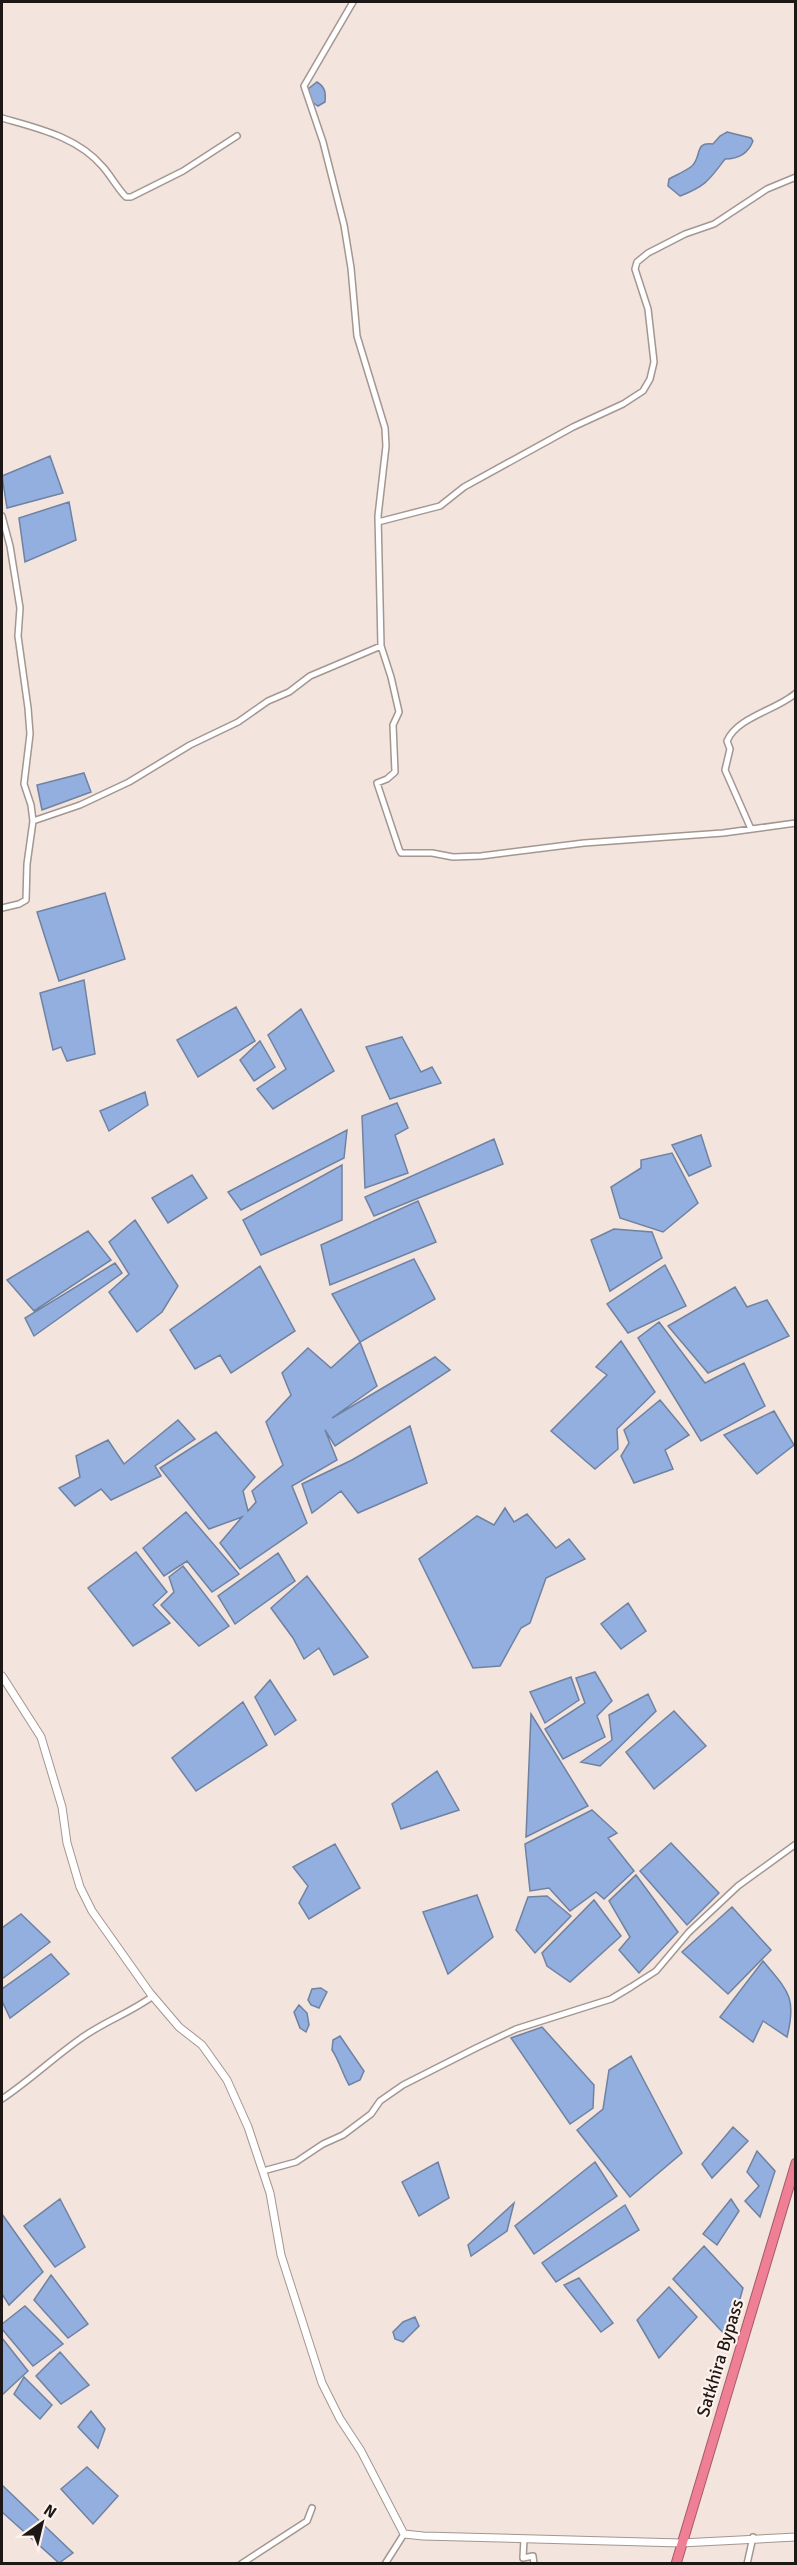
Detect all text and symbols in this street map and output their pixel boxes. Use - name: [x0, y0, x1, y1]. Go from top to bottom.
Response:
- street label: Satkhira Bypass: [692, 2296, 748, 2420]
- north arrow: [12, 2493, 72, 2553]
- text: N: [40, 2500, 60, 2523]

